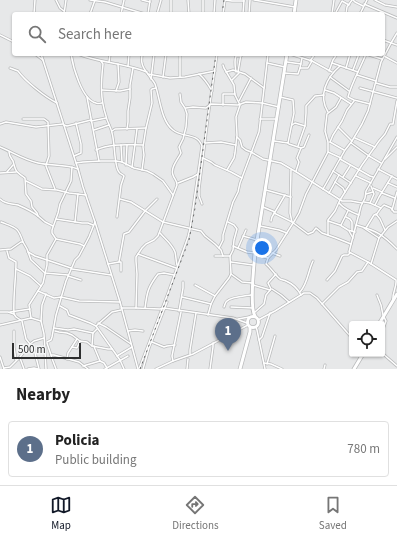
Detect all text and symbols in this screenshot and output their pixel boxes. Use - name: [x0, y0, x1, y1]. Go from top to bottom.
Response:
- search box: [12, 12, 385, 56]
- icon: search: [26, 23, 48, 45]
- text: Search here: [58, 24, 132, 45]
- your location: [252, 238, 272, 258]
- pin: 1: [215, 318, 241, 351]
- map controls: [349, 321, 385, 357]
- button: locate: [349, 321, 385, 357]
- scale bar: [12, 341, 81, 360]
- text: 500 m: [18, 342, 46, 357]
- text: Nearby: [16, 383, 70, 407]
- text: Policia: [55, 430, 99, 451]
- text: 1: [27, 440, 33, 458]
- text: 780 m: [347, 440, 380, 458]
- text: Public building: [55, 451, 137, 469]
- tab: Map: [50, 494, 72, 533]
- tab: Directions: [172, 494, 219, 533]
- tab: Saved: [319, 494, 347, 533]

